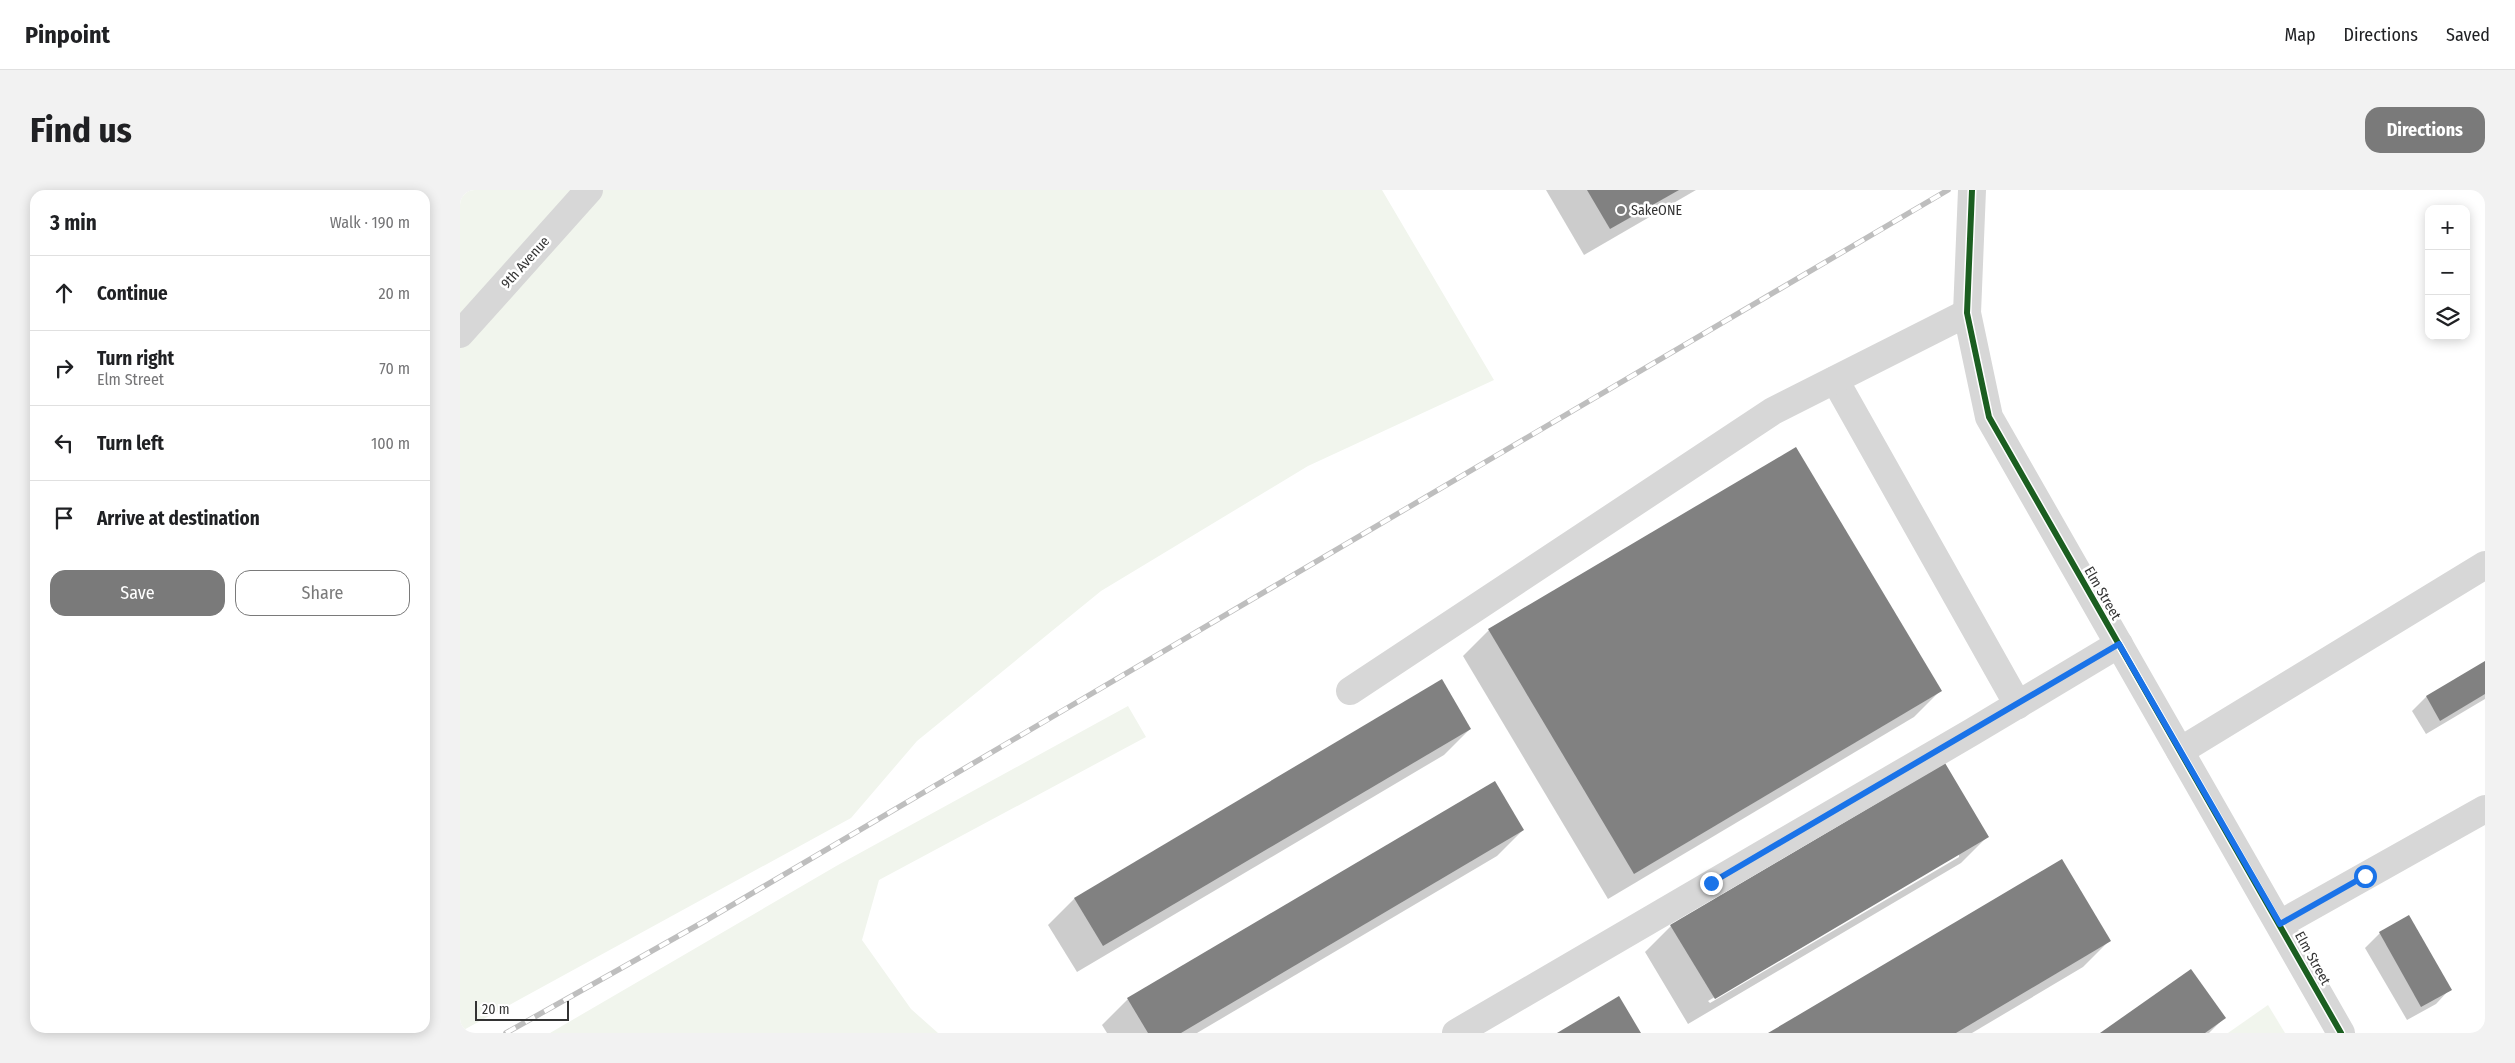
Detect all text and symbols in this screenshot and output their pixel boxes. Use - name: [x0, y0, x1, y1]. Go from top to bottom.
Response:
- text: Pinpoint: [25, 21, 110, 49]
- text: Map: [2284, 24, 2316, 46]
- text: Directions: [2344, 24, 2418, 46]
- text: Saved: [2446, 24, 2490, 46]
- button: Directions: [2365, 107, 2485, 153]
- text: Find us: [30, 109, 132, 151]
- place label: SakeONE: [1631, 202, 1682, 219]
- marker: SakeONE: [1615, 204, 1627, 216]
- map controls: [2425, 205, 2470, 340]
- button: +: [2425, 205, 2470, 250]
- text: 3 min: [50, 210, 97, 236]
- text: Walk · 190 m: [330, 213, 410, 232]
- street label: 9th Avenue: [498, 233, 553, 292]
- button: −: [2425, 250, 2470, 295]
- icon: ahead: [50, 279, 78, 307]
- text: Continue: [97, 282, 168, 305]
- text: 20 m: [379, 284, 410, 303]
- button: layers: [2425, 295, 2470, 340]
- text: Turn right: [97, 347, 174, 370]
- icon: right: [50, 354, 78, 382]
- text: 70 m: [379, 359, 410, 378]
- text: Elm Street: [97, 370, 164, 389]
- icon: left: [50, 429, 78, 457]
- text: Turn left: [97, 432, 164, 455]
- text: 100 m: [371, 434, 410, 453]
- icon: arrive: [50, 504, 78, 532]
- text: Arrive at destination: [97, 507, 260, 530]
- street label: Elm Street: [2081, 564, 2125, 623]
- button: Save: [50, 570, 225, 616]
- button: Share: [235, 570, 410, 616]
- route start: [2354, 865, 2377, 888]
- route end: [1700, 872, 1723, 895]
- street label: Elm Street: [2291, 928, 2334, 988]
- scale bar: [475, 998, 569, 1021]
- text: 20 m: [482, 1001, 510, 1018]

